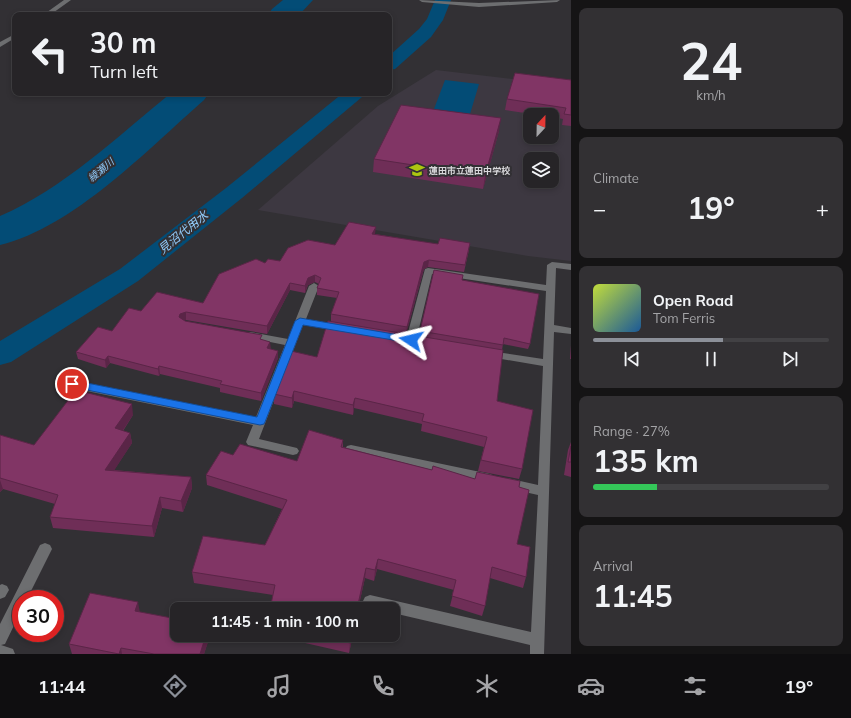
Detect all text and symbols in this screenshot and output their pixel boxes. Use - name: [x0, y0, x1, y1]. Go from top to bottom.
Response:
- text: 30 m: [90, 25, 156, 60]
- icon: left: [24, 28, 76, 80]
- text: 24: [680, 28, 742, 93]
- text: Turn left: [90, 60, 158, 83]
- text: km/h: [696, 87, 726, 103]
- north arrow: [523, 108, 559, 144]
- map controls: [523, 108, 559, 188]
- button: layers: [523, 152, 559, 188]
- water label: 綾瀬川: [85, 155, 117, 185]
- school or university icon: 蓮田市立蓮田中学校: [408, 161, 426, 179]
- place label: 蓮田市立蓮田中学校: [429, 165, 511, 176]
- text: Climate: [593, 170, 639, 186]
- text: 19°: [687, 189, 735, 227]
- text: −: [593, 195, 606, 223]
- text: +: [816, 195, 829, 223]
- water label: 見沼代用水: [155, 206, 213, 257]
- text: Open Road: [653, 291, 733, 310]
- text: Tom Ferris: [653, 310, 715, 326]
- position arrow: [390, 319, 432, 361]
- icon: previous: [621, 348, 643, 370]
- icon: pause: [700, 348, 722, 370]
- icon: next: [779, 348, 801, 370]
- pin: [55, 367, 89, 401]
- icon: arrive: [61, 373, 83, 395]
- text: Range · 27%: [593, 423, 670, 439]
- text: 135 km: [593, 442, 699, 480]
- text: Arrival: [593, 558, 633, 574]
- text: 11:45: [593, 577, 672, 615]
- speed limit sign: 30: [12, 590, 64, 642]
- text: 11:45 · 1 min · 100 m: [211, 612, 359, 631]
- icon: directions: [161, 672, 189, 700]
- icon: music: [265, 672, 293, 700]
- icon: phone: [369, 672, 397, 700]
- icon: climate: [473, 672, 501, 700]
- icon: car: [577, 672, 605, 700]
- icon: filters: [681, 672, 709, 700]
- text: 11:44: [38, 675, 86, 698]
- text: 19°: [785, 675, 813, 698]

